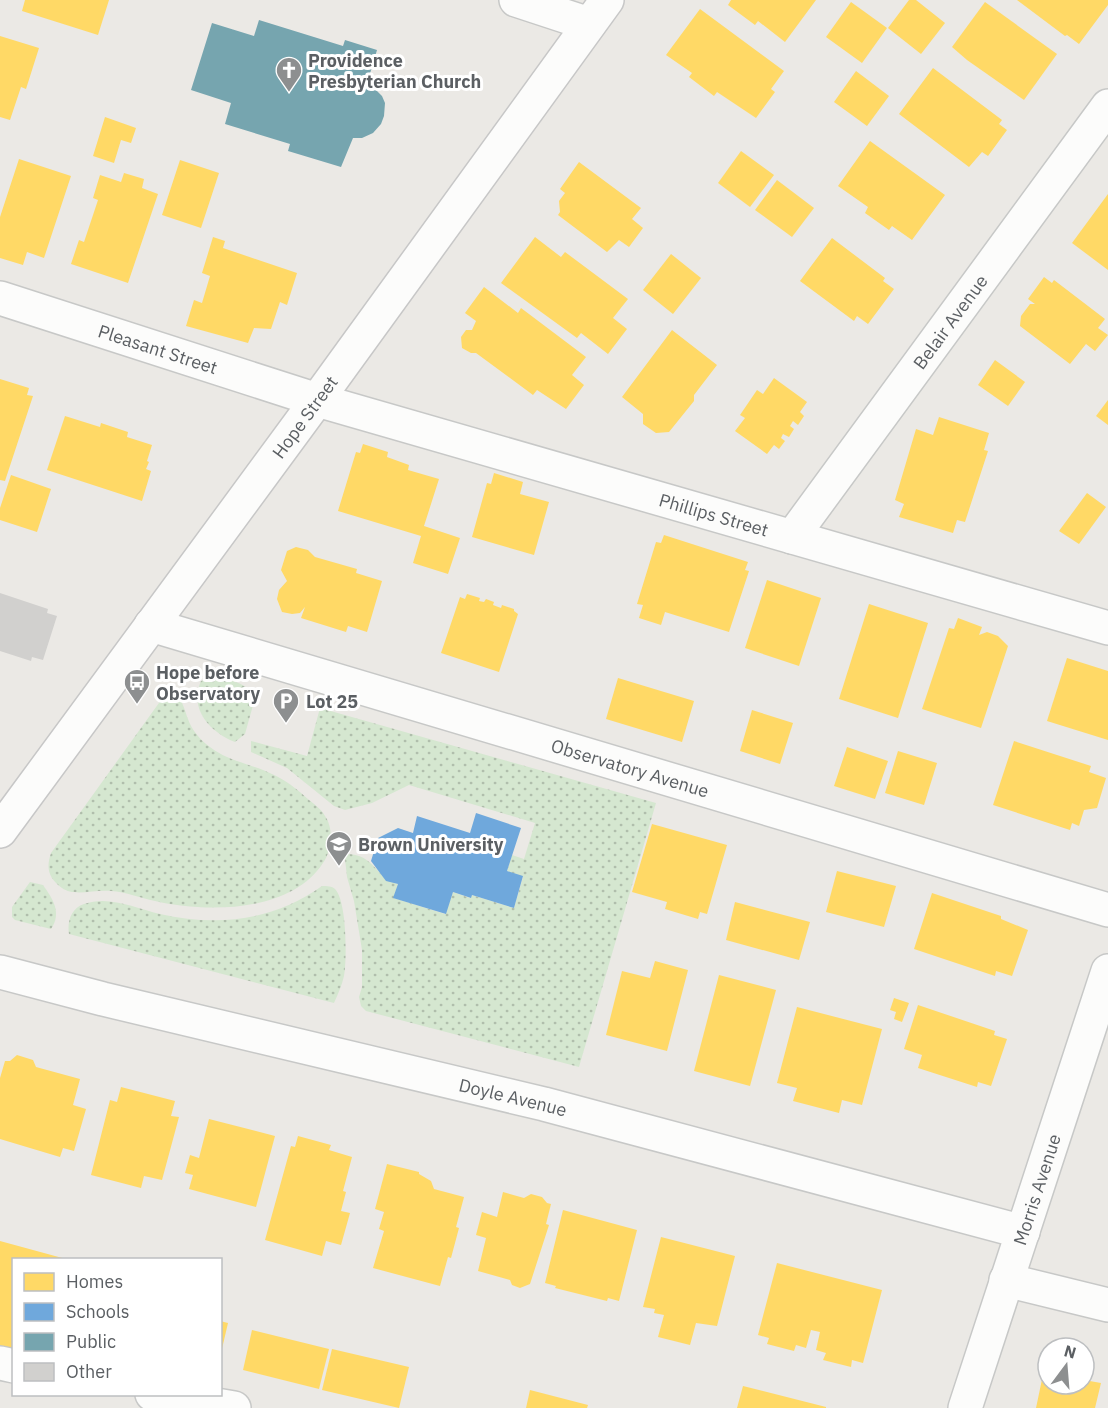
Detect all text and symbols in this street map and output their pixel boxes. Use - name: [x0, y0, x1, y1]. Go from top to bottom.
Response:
- place label: Providence Presbyterian Church: [308, 49, 481, 93]
- church icon: Providence Presbyterian Church: [274, 55, 304, 93]
- street label: Belair Avenue: [908, 270, 992, 374]
- street label: Pleasant Street: [95, 319, 221, 379]
- street label: Hope Street: [267, 371, 342, 463]
- street label: Phillips Street: [656, 488, 771, 541]
- place label: Hope before Observatory: [156, 661, 260, 705]
- bus stop icon: Hope before Observatory: [122, 667, 152, 705]
- parking icon: Lot 25: [271, 686, 301, 724]
- place label: Lot 25: [306, 690, 358, 713]
- street label: Observatory Avenue: [549, 733, 712, 802]
- school or university icon: Brown University: [324, 829, 354, 867]
- place label: Brown University: [358, 833, 504, 856]
- street label: Doyle Avenue: [457, 1073, 570, 1121]
- street label: Morris Avenue: [1008, 1131, 1065, 1248]
- legend: [12, 1258, 222, 1396]
- text: Homes: [66, 1270, 123, 1293]
- text: Schools: [66, 1300, 130, 1323]
- text: Public: [66, 1330, 116, 1353]
- north arrow: [1036, 1336, 1096, 1396]
- text: N: [1062, 1340, 1078, 1363]
- text: Other: [66, 1360, 112, 1383]

